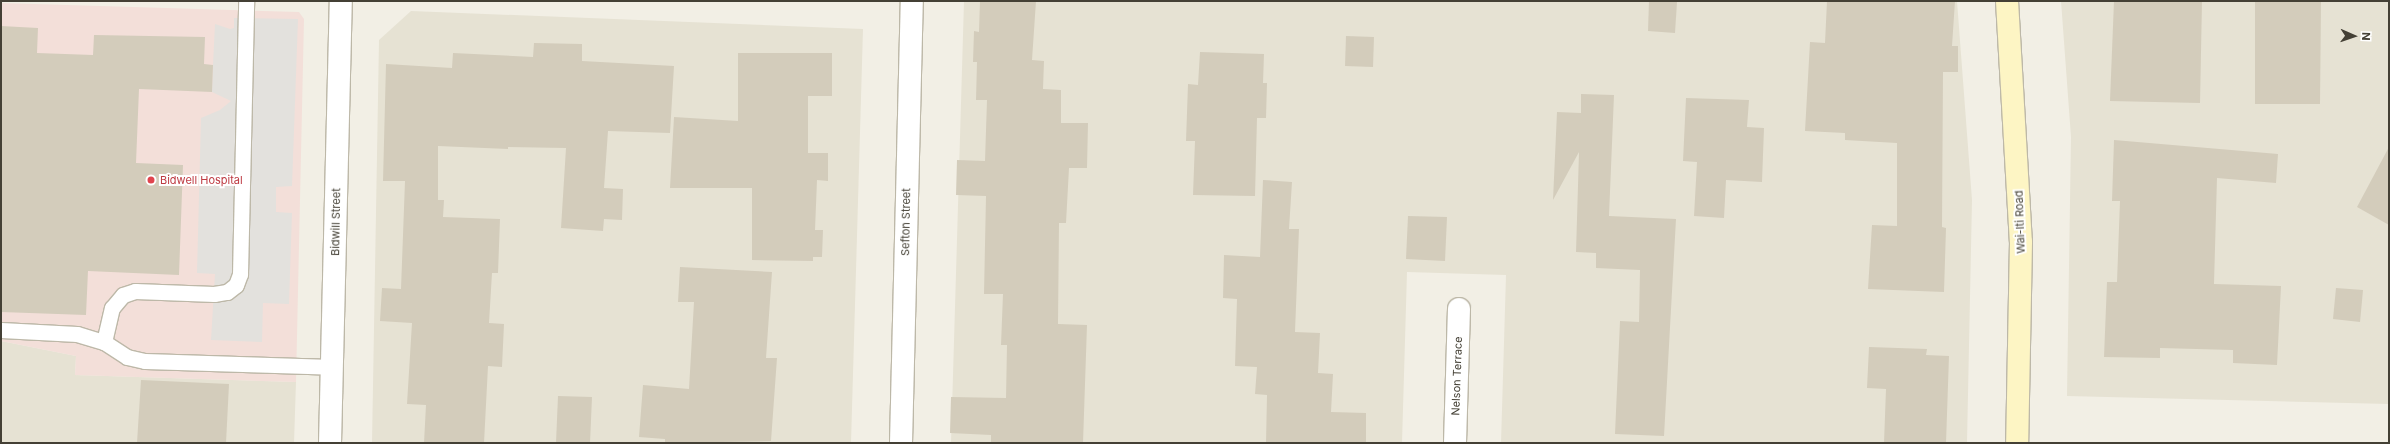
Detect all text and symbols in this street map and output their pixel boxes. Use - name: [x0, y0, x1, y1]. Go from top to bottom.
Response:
- north arrow: [2334, 16, 2374, 56]
- text: N: [2359, 32, 2373, 41]
- place label: Bidwell Hospital: [160, 173, 243, 187]
- marker: Bidwell Hospital: [145, 174, 157, 186]
- street label: Bidwill Street: [329, 188, 343, 256]
- street label: Sefton Street: [899, 188, 913, 256]
- street label: Wai-Iti Road: [2012, 190, 2028, 254]
- street label: Nelson Terrace: [1449, 336, 1465, 416]

